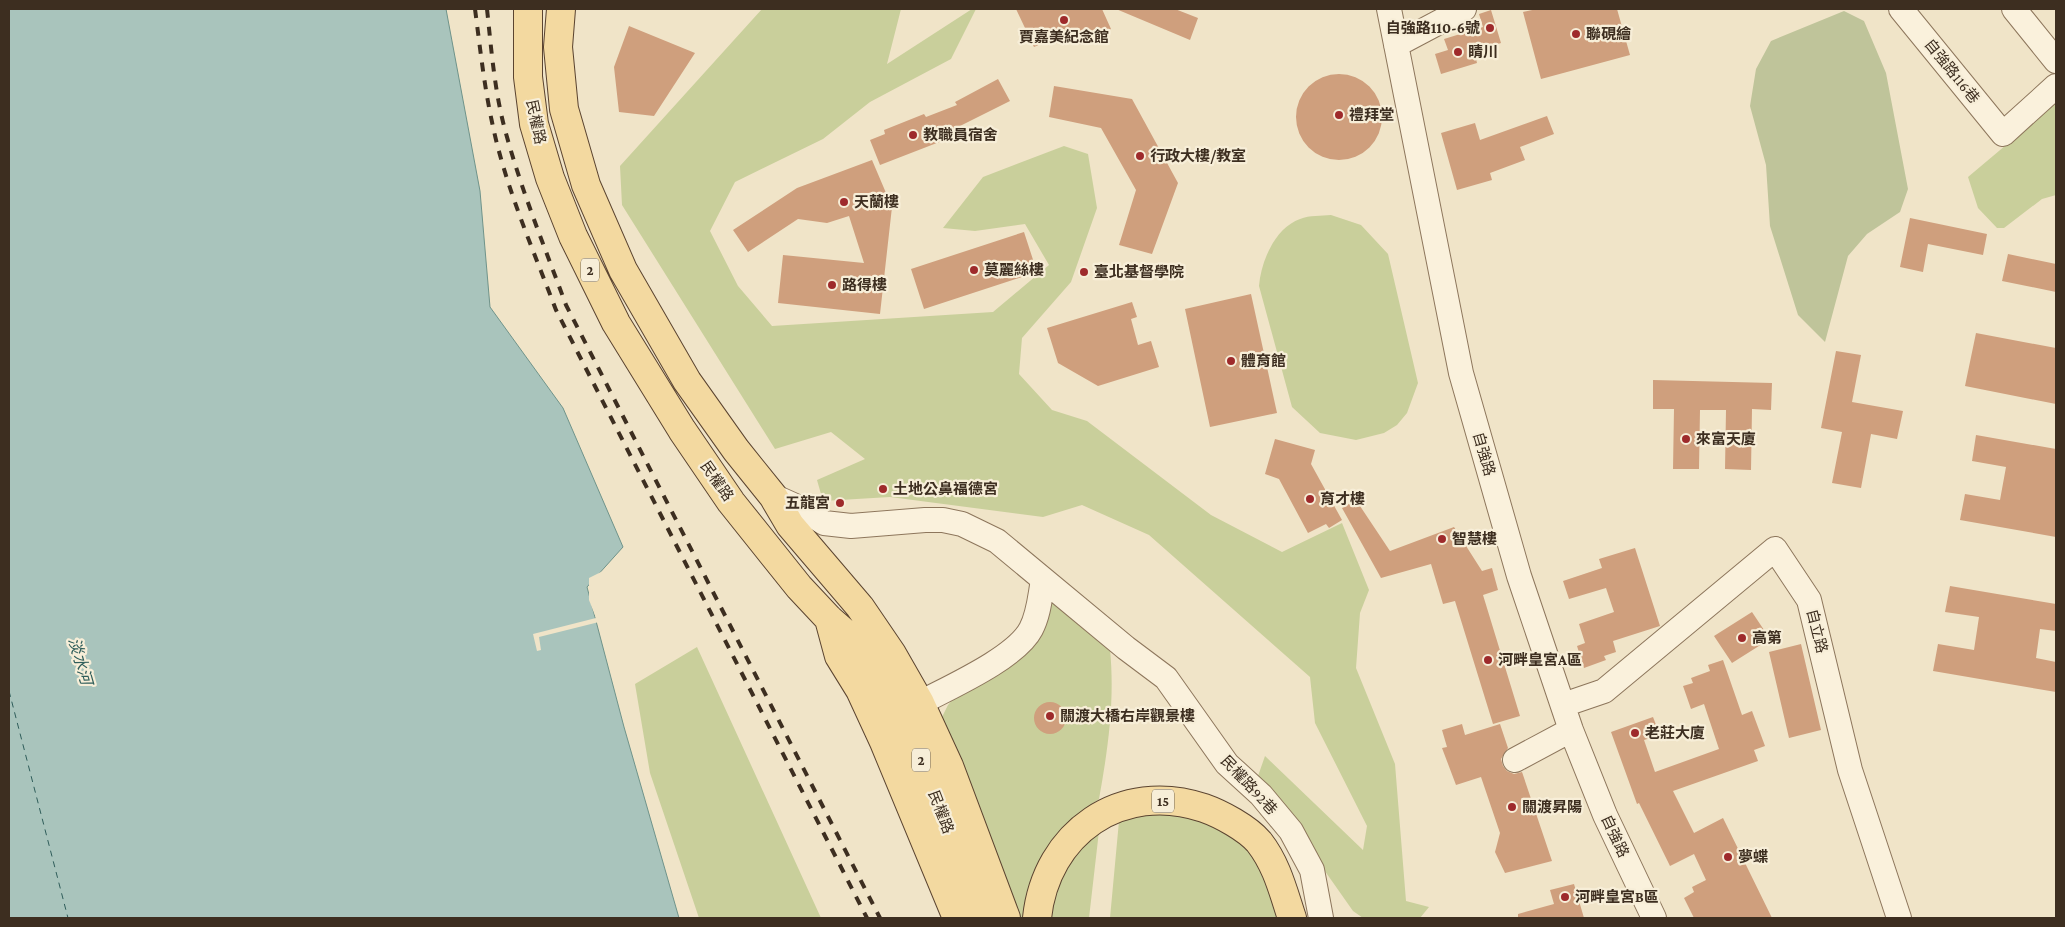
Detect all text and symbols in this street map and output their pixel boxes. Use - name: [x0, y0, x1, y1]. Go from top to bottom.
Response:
- marker: 賈嘉美紀念館: [1058, 14, 1070, 26]
- place label: 自強路110-6號: [1386, 20, 1480, 36]
- marker: 自強路110-6號: [1484, 22, 1496, 34]
- place label: 聯硯繪: [1586, 25, 1632, 42]
- marker: 聯硯繪: [1570, 28, 1582, 40]
- place label: 賈嘉美紀念館: [1019, 29, 1109, 45]
- street label: 自強路116巷: [1921, 36, 1983, 106]
- place label: 睛川: [1468, 44, 1498, 60]
- marker: 睛川: [1452, 46, 1464, 58]
- street label: 民權路: [523, 98, 549, 146]
- place label: 禮拜堂: [1349, 107, 1394, 123]
- marker: 禮拜堂: [1333, 109, 1345, 121]
- place label: 教職員宿舍: [923, 127, 998, 143]
- marker: 教職員宿舍: [907, 129, 919, 141]
- place label: 行政大樓/教室: [1150, 148, 1246, 164]
- marker: 行政大樓/教室: [1134, 150, 1146, 162]
- place label: 天蘭樓: [854, 194, 899, 210]
- marker: 天蘭樓: [838, 196, 850, 208]
- road number: 2: [581, 258, 599, 282]
- place label: 莫麗絲樓: [984, 261, 1044, 278]
- marker: 莫麗絲樓: [968, 264, 980, 276]
- place label: 臺北基督學院: [1094, 264, 1184, 280]
- marker: 臺北基督學院: [1078, 266, 1090, 278]
- place label: 路得樓: [842, 277, 887, 293]
- marker: 路得樓: [826, 279, 838, 291]
- place label: 體育館: [1241, 353, 1286, 369]
- marker: 體育館: [1225, 355, 1237, 367]
- street label: 自強路: [1470, 430, 1498, 478]
- place label: 來富天廈: [1696, 431, 1756, 447]
- marker: 來富天廈: [1680, 433, 1692, 445]
- street label: 民權路: [698, 458, 736, 504]
- place label: 土地公鼻福德宮: [893, 480, 998, 497]
- marker: 土地公鼻福德宮: [877, 483, 889, 495]
- place label: 育才樓: [1320, 491, 1365, 507]
- marker: 育才樓: [1304, 493, 1316, 505]
- place label: 五龍宮: [785, 494, 830, 511]
- marker: 五龍宮: [834, 497, 846, 509]
- place label: 智慧樓: [1452, 531, 1497, 547]
- marker: 智慧樓: [1436, 533, 1448, 545]
- street label: 自立路: [1804, 607, 1830, 655]
- place label: 高第: [1752, 629, 1782, 646]
- marker: 高第: [1736, 632, 1748, 644]
- water label: 淡水河: [66, 636, 96, 689]
- place label: 河畔皇宮A區: [1498, 651, 1582, 668]
- marker: 河畔皇宮A區: [1482, 654, 1494, 666]
- place label: 關渡大橋右岸觀景樓: [1060, 708, 1195, 724]
- marker: 關渡大橋右岸觀景樓: [1044, 710, 1056, 722]
- place label: 老莊大廈: [1645, 725, 1705, 741]
- marker: 老莊大廈: [1629, 727, 1641, 739]
- road number: 2: [912, 748, 930, 772]
- street label: 民權路92巷: [1218, 752, 1280, 818]
- street label: 民權路: [925, 788, 957, 836]
- road number: 15: [1152, 789, 1174, 812]
- place label: 關渡昇陽: [1522, 799, 1582, 815]
- marker: 關渡昇陽: [1506, 801, 1518, 813]
- street label: 自強路: [1598, 812, 1632, 860]
- place label: 夢蝶: [1738, 848, 1768, 865]
- marker: 夢蝶: [1722, 851, 1734, 863]
- place label: 河畔皇宮B區: [1575, 888, 1659, 905]
- marker: 河畔皇宮B區: [1559, 891, 1571, 903]

